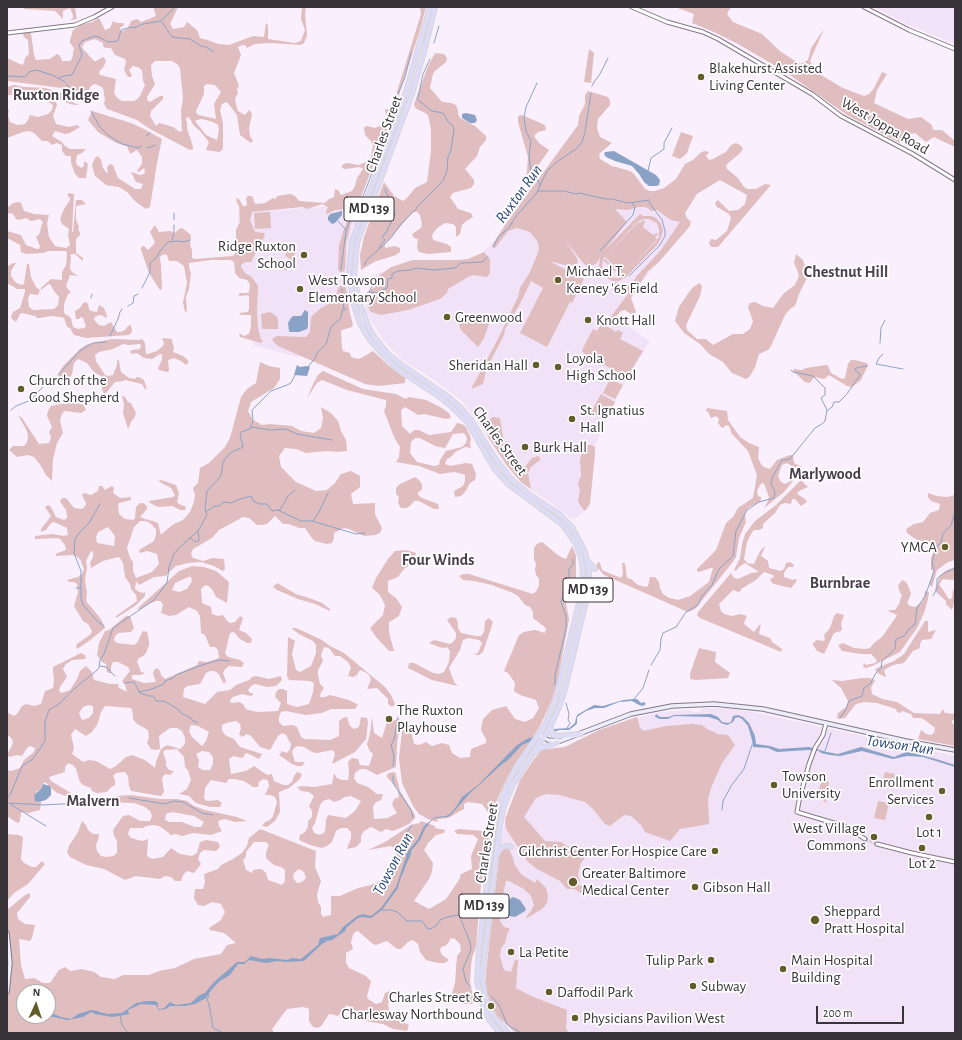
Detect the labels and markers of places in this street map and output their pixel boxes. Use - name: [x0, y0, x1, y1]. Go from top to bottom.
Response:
- place label: Blakehurst Assisted Living Center: [709, 59, 822, 94]
- marker: Blakehurst Assisted Living Center: [696, 72, 706, 82]
- place label: Ridge Ruxton School: [218, 237, 296, 272]
- marker: Ridge Ruxton School: [299, 250, 309, 260]
- place label: Michael T. Keeney '65 Field: [566, 262, 658, 297]
- place label: West Towson Elementary School: [308, 271, 417, 306]
- marker: Michael T. Keeney '65 Field: [553, 275, 563, 285]
- marker: West Towson Elementary School: [295, 284, 305, 294]
- place label: Greenwood: [455, 308, 522, 326]
- place label: Knott Hall: [596, 311, 656, 329]
- marker: Greenwood: [442, 312, 452, 322]
- marker: Knott Hall: [583, 315, 593, 325]
- place label: Loyola High School: [566, 349, 636, 384]
- place label: Sheridan Hall: [449, 356, 528, 374]
- marker: Sheridan Hall: [531, 360, 541, 370]
- marker: Loyola High School: [553, 362, 563, 372]
- place label: Church of the Good Shepherd: [29, 371, 119, 406]
- marker: Church of the Good Shepherd: [16, 384, 26, 394]
- place label: St. Ignatius Hall: [580, 401, 645, 436]
- marker: St. Ignatius Hall: [567, 414, 577, 424]
- place label: Burk Hall: [533, 438, 587, 456]
- marker: Burk Hall: [520, 442, 530, 452]
- place label: YMCA: [901, 538, 937, 556]
- marker: YMCA: [940, 542, 950, 552]
- place label: The Ruxton Playhouse: [397, 701, 463, 736]
- marker: The Ruxton Playhouse: [384, 714, 394, 724]
- place label: Towson University: [782, 767, 841, 802]
- place label: Enrollment Services: [868, 773, 934, 808]
- marker: Towson University: [769, 780, 779, 790]
- marker: Enrollment Services: [937, 786, 947, 796]
- marker: Lot 1: [924, 812, 934, 822]
- place label: West Village Commons: [793, 819, 866, 854]
- place label: Lot 1: [916, 823, 942, 841]
- marker: West Village Commons: [869, 832, 879, 842]
- place label: Gilchrist Center For Hospice Care: [519, 842, 707, 860]
- marker: Lot 2: [917, 843, 927, 853]
- marker: Gilchrist Center For Hospice Care: [710, 846, 720, 856]
- place label: Lot 2: [908, 854, 936, 872]
- place label: Greater Baltimore Medical Center: [582, 864, 686, 899]
- marker: Greater Baltimore Medical Center: [567, 876, 579, 888]
- place label: Gibson Hall: [703, 878, 771, 896]
- marker: Gibson Hall: [690, 882, 700, 892]
- place label: Sheppard Pratt Hospital: [824, 902, 905, 937]
- marker: Sheppard Pratt Hospital: [809, 914, 821, 926]
- place label: La Petite: [519, 943, 569, 961]
- marker: La Petite: [506, 947, 516, 957]
- place label: Tulip Park: [646, 951, 703, 969]
- place label: Main Hospital Building: [791, 951, 873, 986]
- marker: Tulip Park: [706, 955, 716, 965]
- marker: Main Hospital Building: [778, 964, 788, 974]
- place label: Subway: [701, 977, 746, 995]
- marker: Subway: [688, 981, 698, 991]
- place label: Daffodil Park: [557, 983, 633, 1001]
- marker: Daffodil Park: [544, 987, 554, 997]
- place label: Charles Street & Charlesway Northbound: [341, 988, 483, 1023]
- marker: Charles Street & Charlesway Northbound: [486, 1001, 496, 1011]
- place label: Physicians Pavilion West: [583, 1009, 725, 1027]
- marker: Physicians Pavilion West: [570, 1013, 580, 1023]

